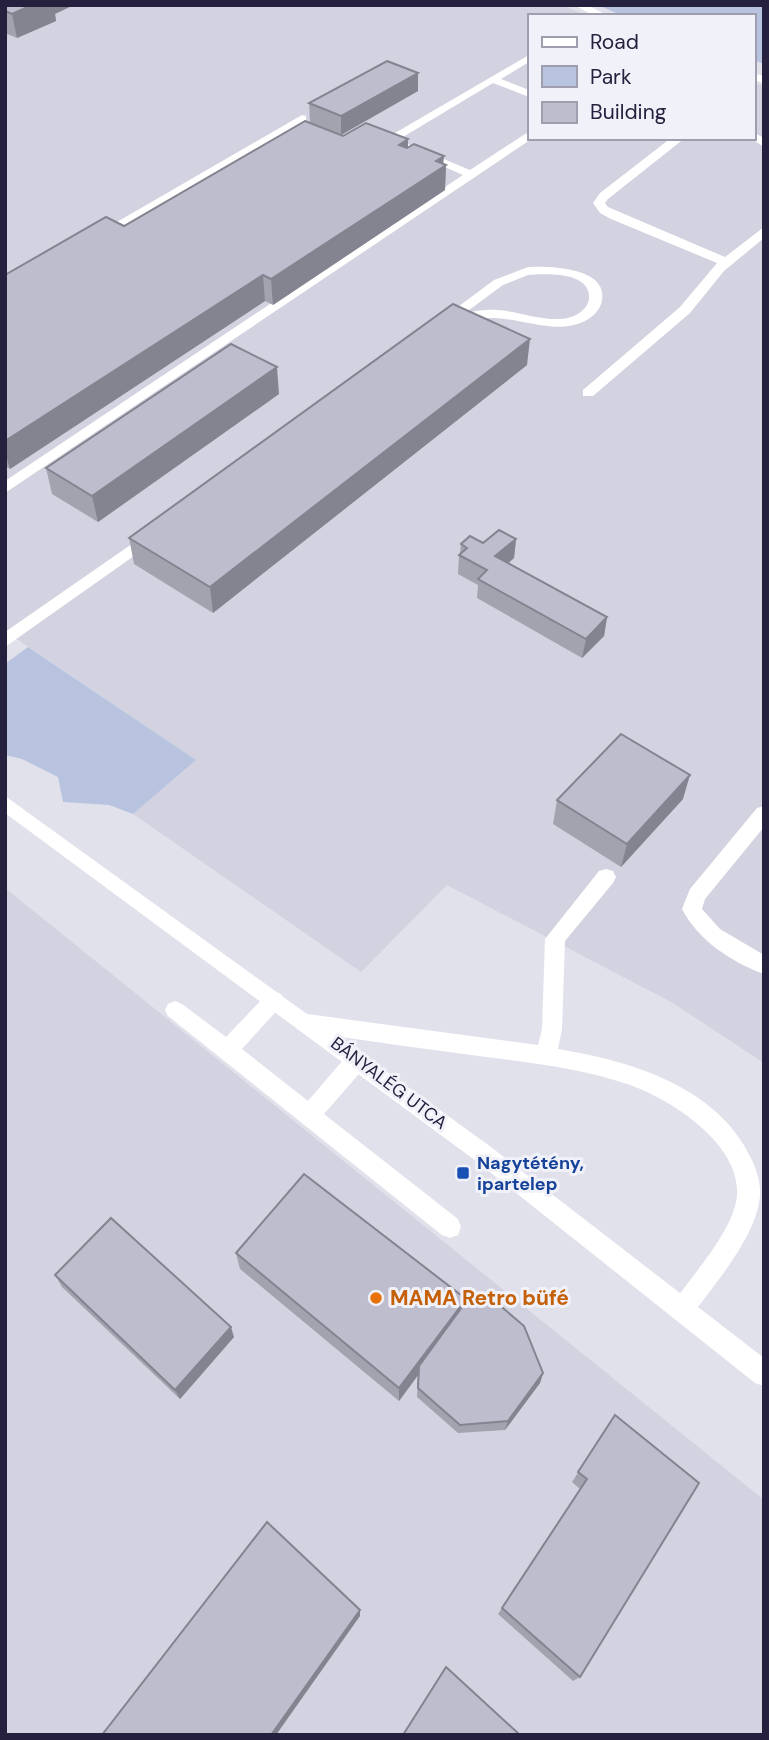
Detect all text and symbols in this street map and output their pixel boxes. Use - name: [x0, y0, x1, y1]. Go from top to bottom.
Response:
- legend: [528, 14, 755, 140]
- text: Road: [590, 28, 639, 56]
- text: Park: [590, 63, 632, 91]
- text: Building: [590, 98, 667, 126]
- street label: BÁNYALÉG UTCA: [326, 1031, 452, 1135]
- place label: Nagytétény, ipartelep: [477, 1151, 584, 1196]
- marker: Nagytétény, ipartelep: [455, 1165, 471, 1181]
- place label: MAMA Retro büfé: [390, 1284, 569, 1312]
- marker: MAMA Retro büfé: [368, 1290, 384, 1306]

